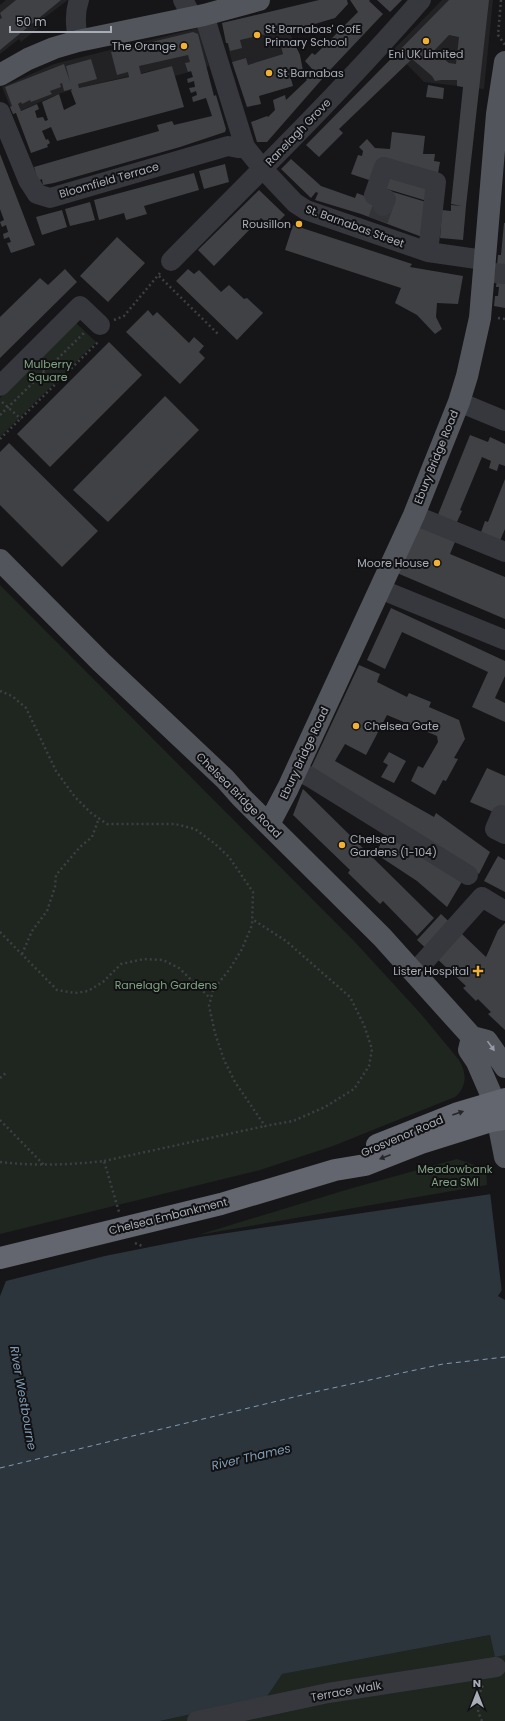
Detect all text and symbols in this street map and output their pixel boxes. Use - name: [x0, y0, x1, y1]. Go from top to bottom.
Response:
- scale bar: [10, 8, 111, 34]
- text: 50 m: [16, 13, 47, 30]
- place label: St Barnabas' CofE Primary School: [265, 21, 361, 50]
- marker: St Barnabas' CofE Primary School: [252, 30, 262, 40]
- marker: Eni UK Limited: [421, 36, 431, 46]
- place label: The Orange: [112, 38, 176, 54]
- marker: The Orange: [179, 41, 189, 51]
- place label: Eni UK Limited: [388, 46, 464, 62]
- place label: St Barnabas: [277, 65, 344, 81]
- marker: St Barnabas: [264, 68, 274, 78]
- street label: Ranelagh Grove: [262, 95, 335, 169]
- street label: Bloomfield Terrace: [57, 158, 161, 202]
- street label: St. Barnabas Street: [303, 201, 407, 251]
- place label: Rousillon: [242, 216, 291, 232]
- marker: Rousillon: [294, 219, 304, 229]
- park label: Mulberry Square: [24, 356, 73, 385]
- street label: Ebury Bridge Road: [410, 408, 462, 506]
- place label: Moore House: [357, 555, 429, 571]
- marker: Moore House: [432, 558, 442, 568]
- street label: Ebury Bridge Road: [276, 704, 332, 802]
- place label: Chelsea Gate: [364, 718, 439, 734]
- marker: Chelsea Gate: [351, 721, 361, 731]
- street label: Chelsea Bridge Road: [193, 749, 285, 841]
- place label: Chelsea Gardens (1-104): [350, 831, 437, 860]
- marker: Chelsea Gardens (1-104): [337, 840, 347, 850]
- place label: Lister Hospital: [393, 963, 469, 979]
- marker: Lister Hospital: [472, 965, 484, 977]
- park label: Ranelagh Gardens: [115, 977, 218, 993]
- one-way arrow: [487, 1041, 495, 1052]
- one-way arrow: [453, 1109, 465, 1115]
- street label: Grosvenor Road: [358, 1111, 446, 1161]
- one-way arrow: [378, 1155, 390, 1161]
- park label: Meadowbank Area SMI: [418, 1161, 493, 1190]
- street label: Chelsea Embankment: [107, 1194, 229, 1238]
- water label: River Westbourne: [6, 1345, 41, 1452]
- water label: River Thames: [210, 1439, 292, 1474]
- north arrow: [457, 1673, 497, 1713]
- text: N: [473, 1675, 481, 1691]
- street label: Terrace Walk: [309, 1677, 383, 1705]

